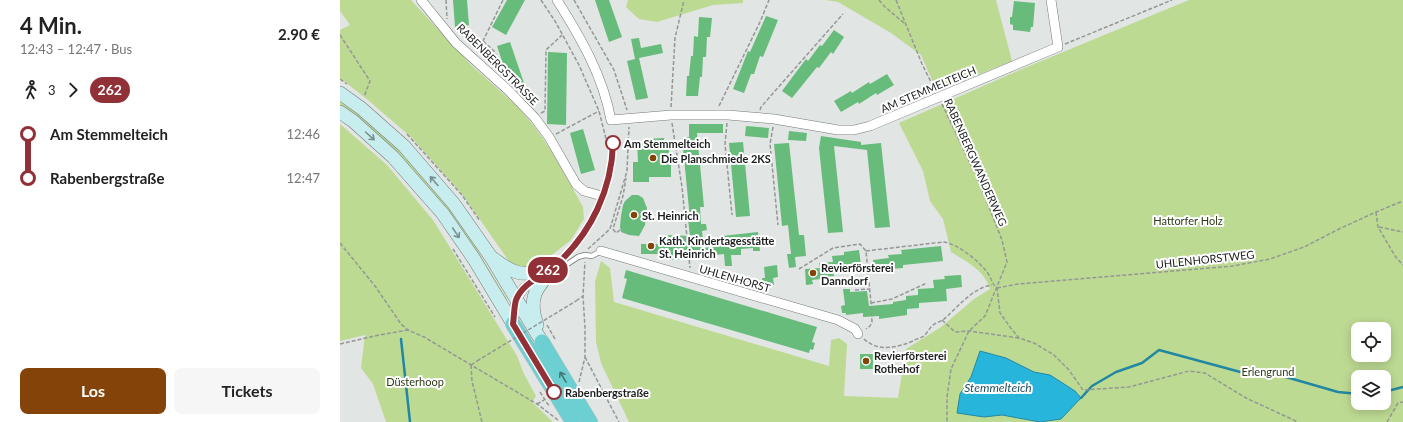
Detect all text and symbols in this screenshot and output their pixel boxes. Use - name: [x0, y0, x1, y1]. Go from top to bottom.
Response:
- text: 4 Min.: [20, 12, 82, 39]
- street label: RABENBERGSTRASSE: [455, 21, 541, 107]
- text: 2.90 €: [278, 25, 320, 43]
- text: 12:43 – 12:47 · Bus: [20, 41, 132, 57]
- street label: AM STEMMELTEICH: [878, 63, 978, 115]
- icon: walk: [20, 79, 42, 101]
- icon: forward: [62, 79, 84, 101]
- text: 262: [98, 81, 122, 98]
- text: 3: [48, 82, 56, 98]
- street label: RABENBERGWANDERWEG: [942, 96, 1010, 228]
- text: Am Stemmelteich: [50, 125, 168, 143]
- text: 12:46: [287, 126, 320, 142]
- one-way arrow: [365, 132, 375, 141]
- marker: Am Stemmelteich: [605, 135, 621, 151]
- place label: Am Stemmelteich: [623, 137, 710, 150]
- place label: Die Planschmiede 2KS: [661, 152, 771, 165]
- marker: Die Planschmiede 2KS: [648, 153, 658, 163]
- text: Rabenbergstraße: [50, 169, 164, 187]
- text: 12:47: [287, 170, 320, 186]
- one-way arrow: [430, 176, 439, 186]
- place label: St. Heinrich: [642, 209, 699, 222]
- marker: St. Heinrich: [629, 210, 639, 220]
- park label: Hattorfer Holz: [1153, 214, 1223, 227]
- one-way arrow: [452, 228, 460, 239]
- place label: Kath. Kindertagesstätte St. Heinrich: [659, 234, 775, 260]
- marker: Kath. Kindertagesstätte St. Heinrich: [646, 241, 656, 251]
- street label: UHLENHORSTWEG: [1155, 247, 1255, 271]
- line badge: 262: [525, 257, 571, 283]
- text: 262: [536, 261, 560, 278]
- place label: Revierförsterei Danndorf: [821, 261, 894, 287]
- street label: UHLENHORST: [698, 262, 773, 295]
- marker: Revierförsterei Danndorf: [808, 268, 818, 278]
- map controls: [1351, 322, 1391, 410]
- button: locate: [1351, 322, 1391, 362]
- place label: Revierförsterei Rothehof: [874, 349, 947, 375]
- marker: Revierförsterei Rothehof: [861, 356, 871, 366]
- park label: Erlengrund: [1242, 365, 1294, 378]
- button: Los: [20, 368, 166, 414]
- button: Tickets: [174, 368, 320, 414]
- button: layers: [1351, 370, 1391, 410]
- one-way arrow: [558, 371, 566, 383]
- park label: Düsterhoop: [386, 375, 444, 388]
- water label: Stemmelteich: [964, 380, 1032, 395]
- marker: Rabenbergstraße: [546, 384, 562, 400]
- place label: Rabenbergstraße: [565, 386, 649, 399]

